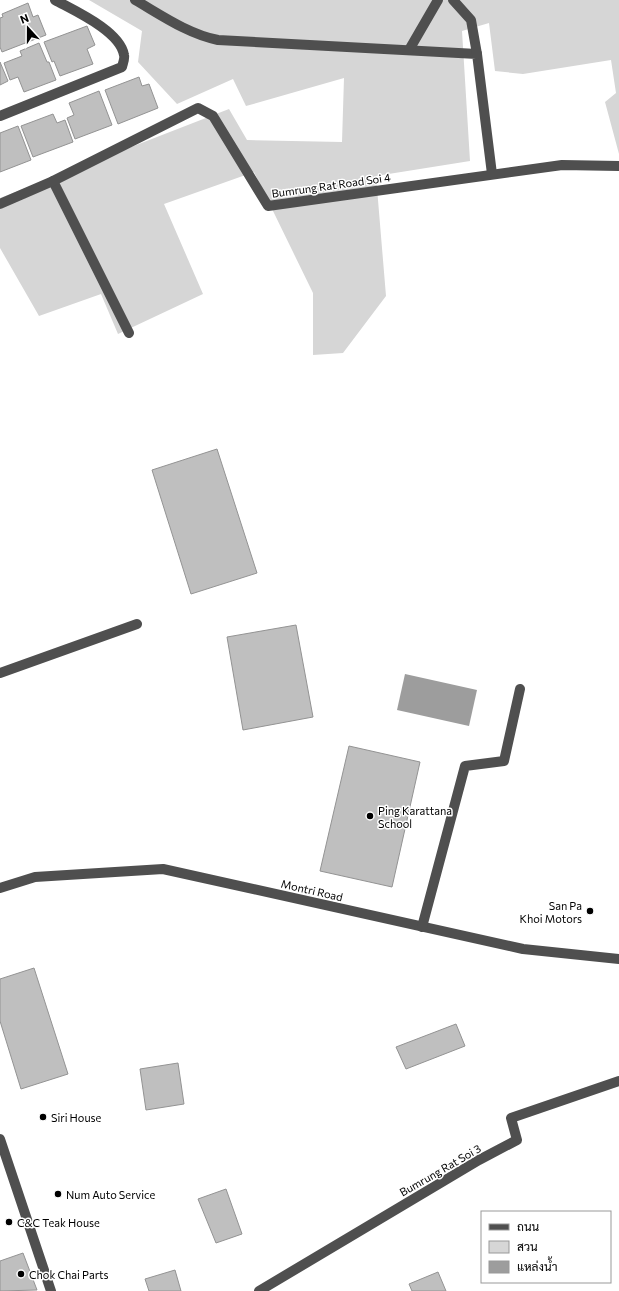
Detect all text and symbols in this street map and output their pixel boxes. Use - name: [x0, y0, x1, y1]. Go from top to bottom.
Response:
- north arrow: [8, 8, 48, 48]
- text: N: [18, 11, 30, 26]
- street label: Bumrung Rat Road Soi 4: [271, 170, 392, 200]
- place label: Ping Karattana School: [378, 804, 452, 830]
- marker: Ping Karattana School: [365, 811, 375, 821]
- street label: Montri Road: [280, 877, 344, 903]
- place label: San Pa Khoi Motors: [520, 899, 582, 925]
- marker: San Pa Khoi Motors: [585, 906, 595, 916]
- place label: Siri House: [51, 1111, 102, 1124]
- marker: Siri House: [38, 1112, 48, 1122]
- street label: Bumrung Rat Soi 3: [397, 1141, 483, 1199]
- place label: Num Auto Service: [66, 1188, 155, 1201]
- marker: Num Auto Service: [53, 1189, 63, 1199]
- legend: [481, 1211, 611, 1283]
- place label: C&C Teak House: [17, 1216, 100, 1229]
- marker: C&C Teak House: [4, 1217, 14, 1227]
- text: ถนน: [517, 1219, 540, 1233]
- text: สวน: [517, 1239, 538, 1253]
- text: แหล่งน้ำ: [517, 1256, 557, 1273]
- place label: Chok Chai Parts: [29, 1268, 109, 1281]
- marker: Chok Chai Parts: [16, 1269, 26, 1279]

